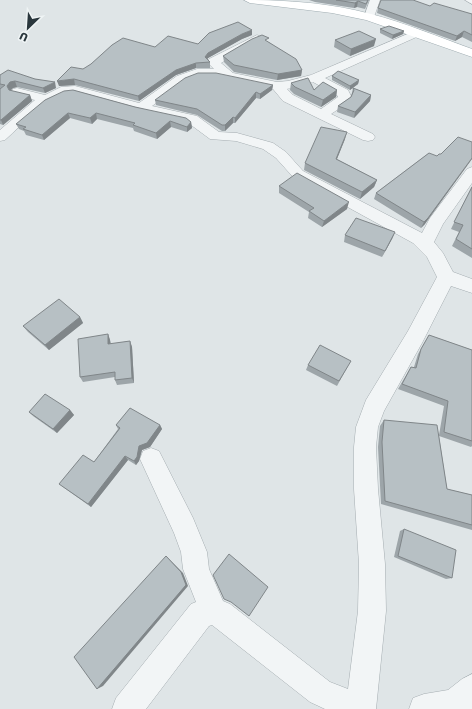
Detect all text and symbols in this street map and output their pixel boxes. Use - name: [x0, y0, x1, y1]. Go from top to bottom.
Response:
- north arrow: [8, 8, 48, 48]
- text: U: [18, 29, 30, 44]

